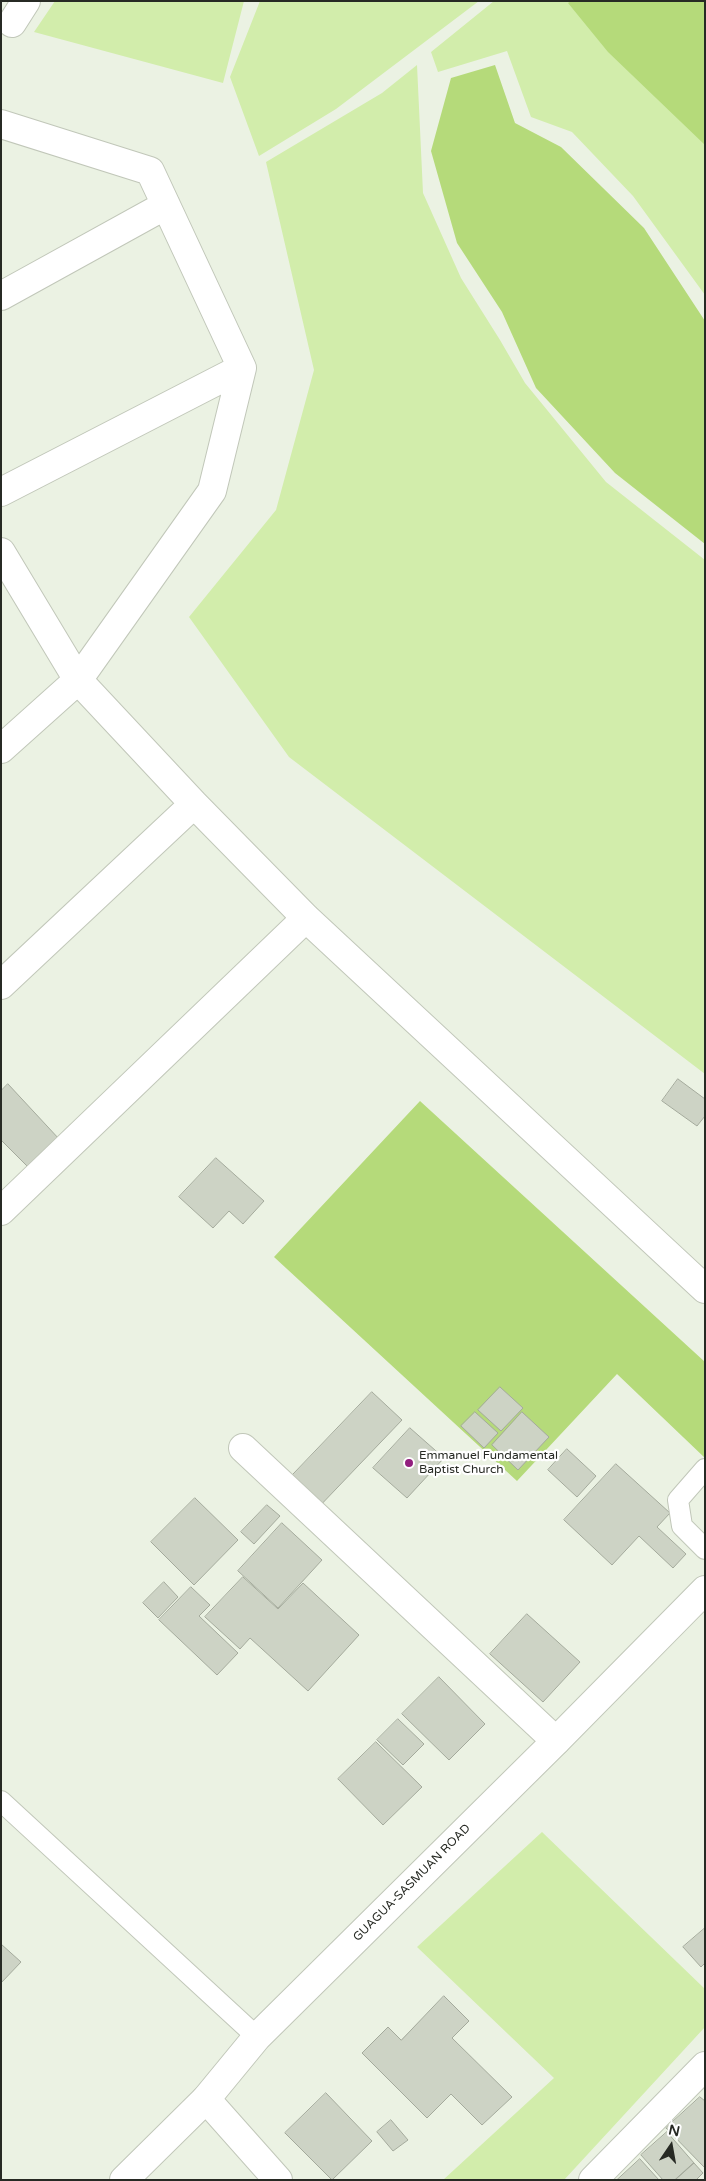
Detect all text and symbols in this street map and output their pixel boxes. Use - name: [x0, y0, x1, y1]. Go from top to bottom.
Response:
- place label: Emmanuel Fundamental Baptist Church: [419, 1449, 558, 1477]
- marker: Emmanuel Fundamental Baptist Church: [403, 1457, 415, 1469]
- street label: GUAGUA-SASMUAN ROAD: [350, 1821, 474, 1945]
- north arrow: [646, 2121, 696, 2171]
- text: N: [667, 2121, 681, 2140]

